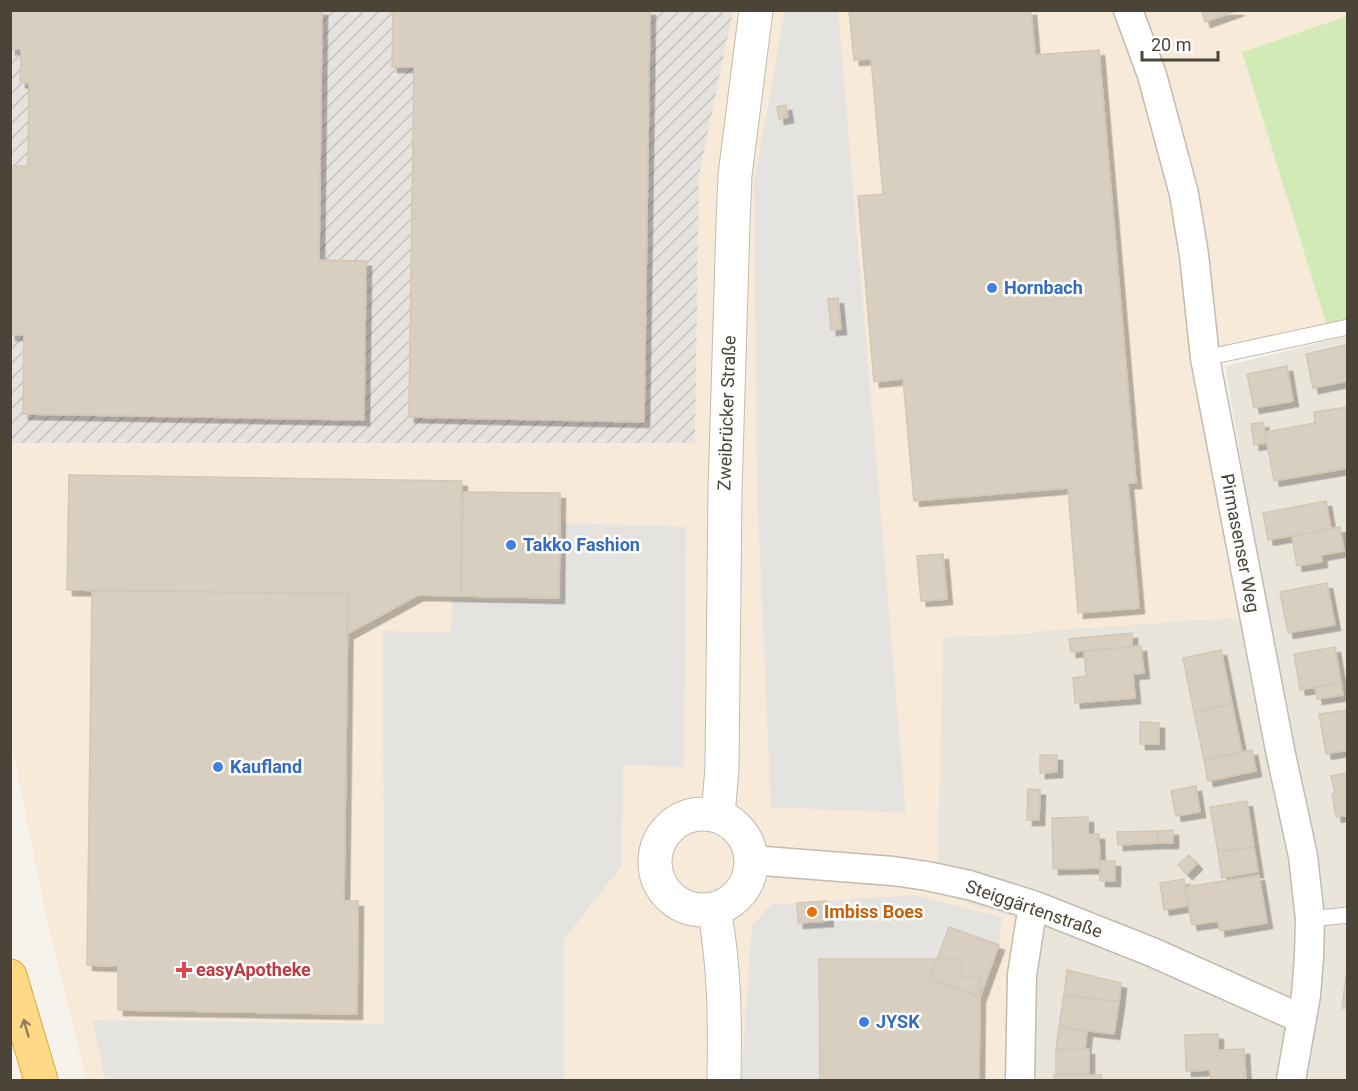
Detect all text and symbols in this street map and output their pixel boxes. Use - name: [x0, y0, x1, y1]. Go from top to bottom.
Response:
- scale bar: [1142, 24, 1218, 62]
- text: 20 m: [1151, 34, 1191, 55]
- place label: Hornbach: [1004, 277, 1083, 298]
- marker: Hornbach: [985, 281, 999, 295]
- street label: Zweibrücker Straße: [713, 335, 740, 491]
- street label: Pirmasenser Weg: [1217, 472, 1264, 614]
- place label: Takko Fashion: [523, 534, 640, 555]
- marker: Takko Fashion: [504, 538, 518, 552]
- place label: Kaufland: [230, 756, 302, 777]
- marker: Kaufland: [211, 760, 225, 774]
- street label: Steiggärtenstraße: [963, 875, 1105, 942]
- place label: Imbiss Boes: [824, 901, 923, 922]
- marker: Imbiss Boes: [805, 905, 819, 919]
- place label: easyApotheke: [196, 959, 311, 980]
- marker: easyApotheke: [177, 963, 191, 977]
- place label: JYSK: [876, 1011, 920, 1032]
- marker: JYSK: [857, 1015, 871, 1029]
- one-way arrow: [19, 1019, 31, 1038]

